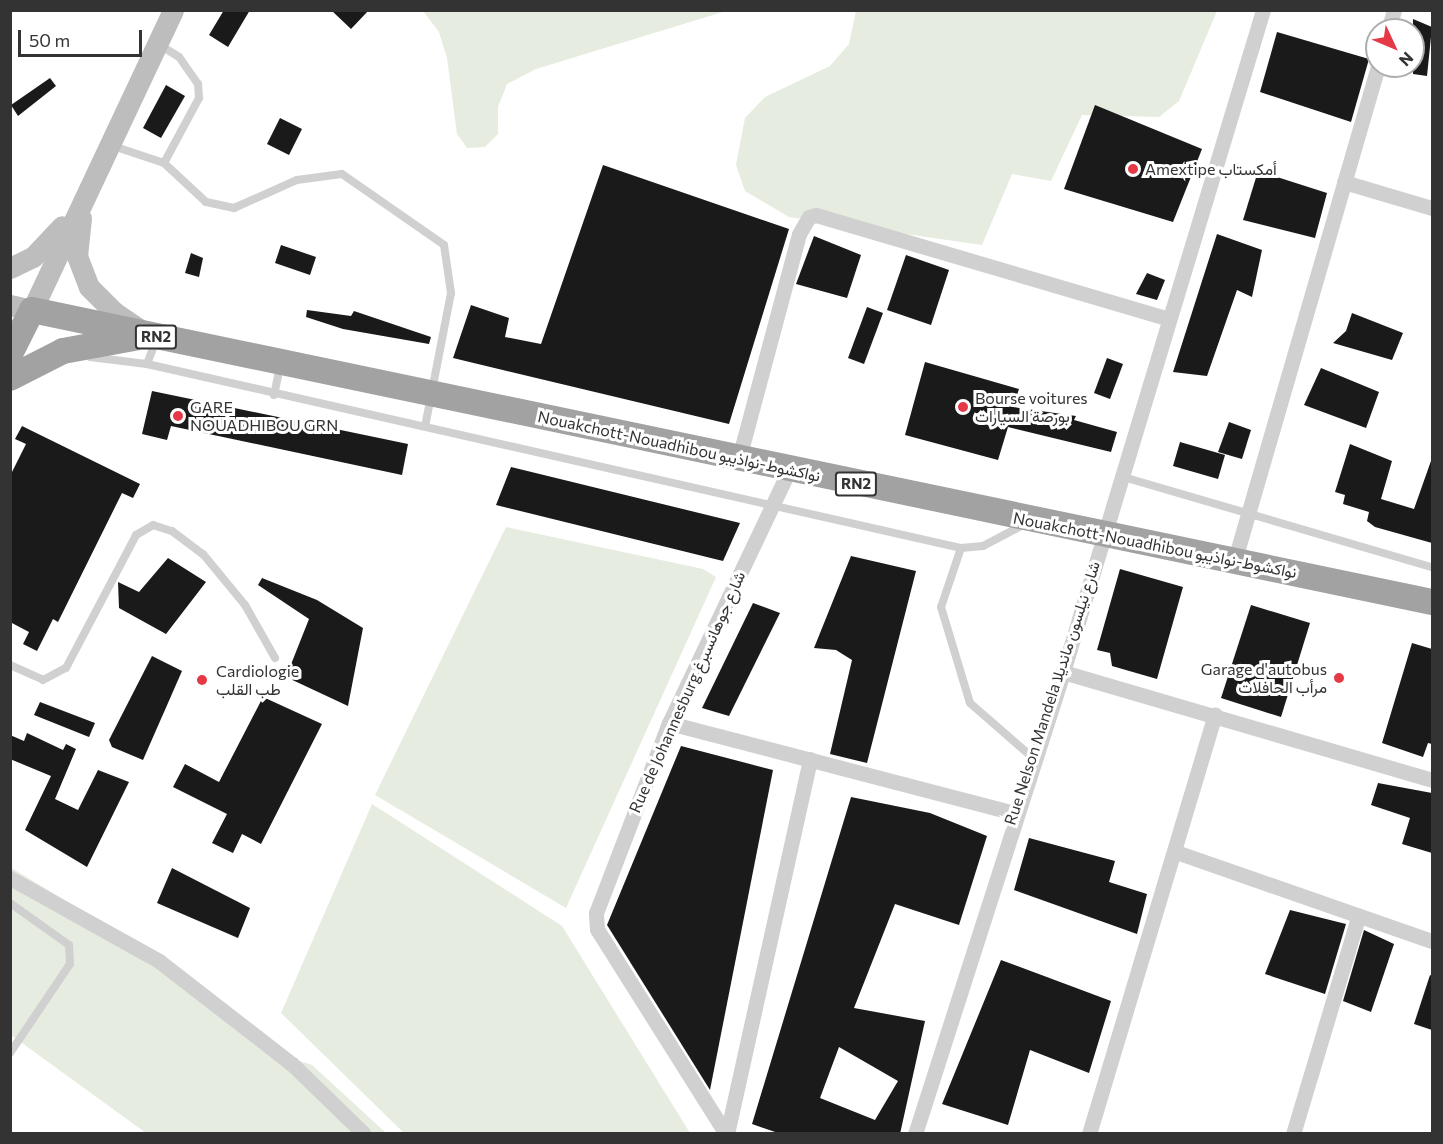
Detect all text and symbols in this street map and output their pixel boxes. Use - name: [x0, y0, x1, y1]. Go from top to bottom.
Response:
- scale bar: [21, 18, 146, 56]
- north arrow: [1365, 18, 1425, 78]
- text: 50 m: [29, 29, 70, 51]
- text: N: [1396, 49, 1418, 70]
- place label: Amextipe أمكستاب: [1145, 159, 1277, 179]
- marker: Amextipe أمكستاب: [1126, 162, 1140, 176]
- road number: RN2: [134, 325, 178, 349]
- place label: Bourse voitures بورصة السيارات: [975, 388, 1088, 426]
- place label: GARE NOUADHIBOU GRN: [190, 397, 338, 435]
- marker: Bourse voitures بورصة السيارات: [956, 400, 970, 414]
- street label: Nouakchott-Nouadhibou نواكشوط-نواذيبو: [536, 407, 822, 485]
- marker: GARE NOUADHIBOU GRN: [171, 409, 185, 423]
- road number: RN2: [834, 472, 878, 496]
- street label: Nouakchott-Nouadhibou نواكشوط-نواذيبو: [1012, 508, 1298, 582]
- street label: Rue Nelson Mandela شارع نيلسون مانديلا: [1000, 559, 1104, 827]
- street label: Rue de Johannesburg شارع جوهانسبرغ: [625, 568, 749, 816]
- place label: Garage d'autobus مرأب الحافلات: [1201, 659, 1327, 697]
- place label: Cardiologie طب القلب: [216, 661, 299, 699]
- marker: Cardiologie طب القلب: [193, 671, 211, 689]
- marker: Garage d'autobus مرأب الحافلات: [1332, 671, 1346, 685]

